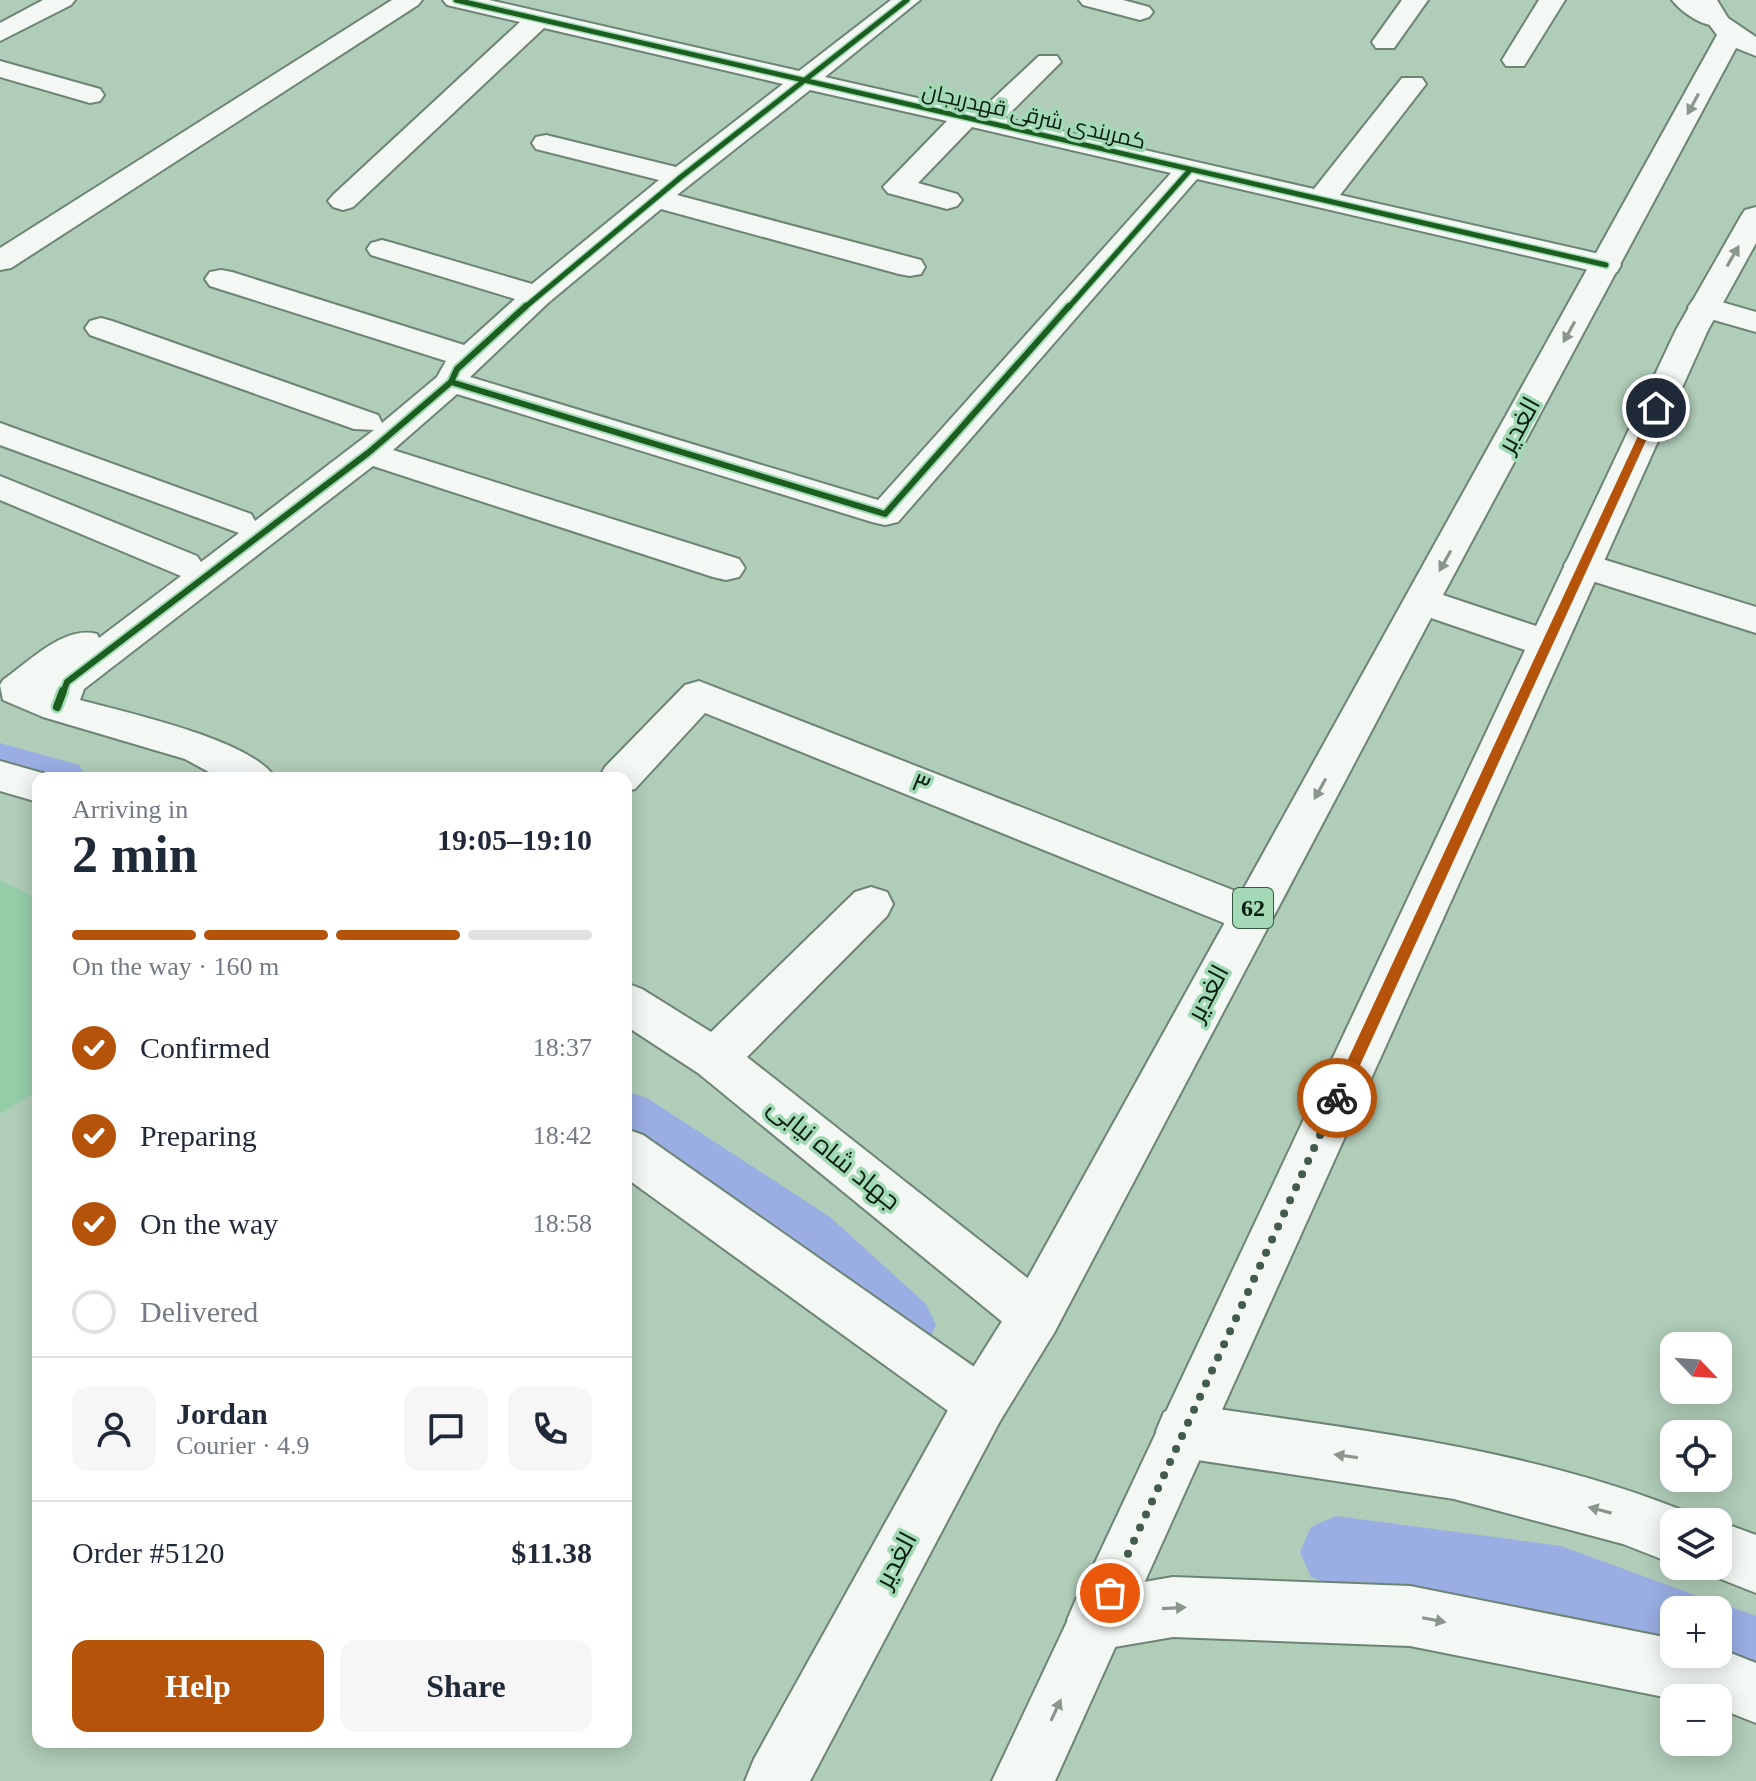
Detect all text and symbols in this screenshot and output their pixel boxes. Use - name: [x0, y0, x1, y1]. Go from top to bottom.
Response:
- street label: کمربندی شرقی قهدریجان: [920, 78, 1148, 155]
- one-way arrow: [1687, 93, 1701, 115]
- one-way arrow: [1726, 245, 1740, 268]
- one-way arrow: [1563, 321, 1576, 344]
- pin: [1622, 374, 1690, 442]
- icon: home: [1634, 386, 1678, 430]
- street label: الغدیر: [1491, 392, 1546, 460]
- one-way arrow: [1439, 550, 1453, 572]
- street label: ۳: [907, 767, 935, 801]
- one-way arrow: [1313, 777, 1326, 800]
- text: Arriving in: [72, 795, 188, 824]
- text: 19:05–19:10: [437, 823, 592, 856]
- text: 2 min: [72, 826, 198, 883]
- road number: 62: [1233, 888, 1273, 928]
- text: On the way · 160 m: [72, 952, 279, 981]
- street label: الغدیر: [1180, 960, 1235, 1028]
- icon: check: [72, 1026, 116, 1070]
- text: Confirmed: [140, 1031, 270, 1064]
- text: 18:37: [533, 1033, 592, 1062]
- courier: [1297, 1058, 1377, 1138]
- icon: bike: [1315, 1076, 1359, 1120]
- street label: جهاد شاه نیابی: [762, 1092, 906, 1217]
- icon: check: [72, 1114, 116, 1158]
- text: Preparing: [140, 1119, 257, 1152]
- text: 18:42: [533, 1121, 592, 1150]
- icon: check: [72, 1202, 116, 1246]
- text: On the way: [140, 1207, 278, 1240]
- text: 18:58: [533, 1209, 592, 1238]
- text: Delivered: [140, 1295, 258, 1328]
- north arrow: [1660, 1332, 1732, 1404]
- map controls: [1660, 1332, 1732, 1756]
- button: person: [72, 1387, 156, 1471]
- button: chat: [404, 1387, 488, 1471]
- button: phone: [508, 1387, 592, 1471]
- text: Jordan: [176, 1397, 268, 1430]
- button: locate: [1660, 1420, 1732, 1492]
- text: Courier · 4.9: [176, 1431, 310, 1460]
- one-way arrow: [1333, 1449, 1358, 1462]
- one-way arrow: [1587, 1504, 1612, 1516]
- button: layers: [1660, 1508, 1732, 1580]
- street label: الغدیر: [868, 1527, 923, 1595]
- text: Order #5120: [72, 1536, 224, 1569]
- text: $11.38: [511, 1536, 592, 1569]
- pin: [1076, 1559, 1144, 1627]
- icon: bag: [1088, 1571, 1132, 1615]
- button: +: [1660, 1596, 1732, 1668]
- one-way arrow: [1162, 1602, 1187, 1615]
- one-way arrow: [1421, 1615, 1446, 1627]
- button: Help: [72, 1640, 324, 1732]
- button: Share: [340, 1640, 592, 1732]
- button: −: [1660, 1684, 1732, 1756]
- one-way arrow: [1049, 1698, 1062, 1722]

